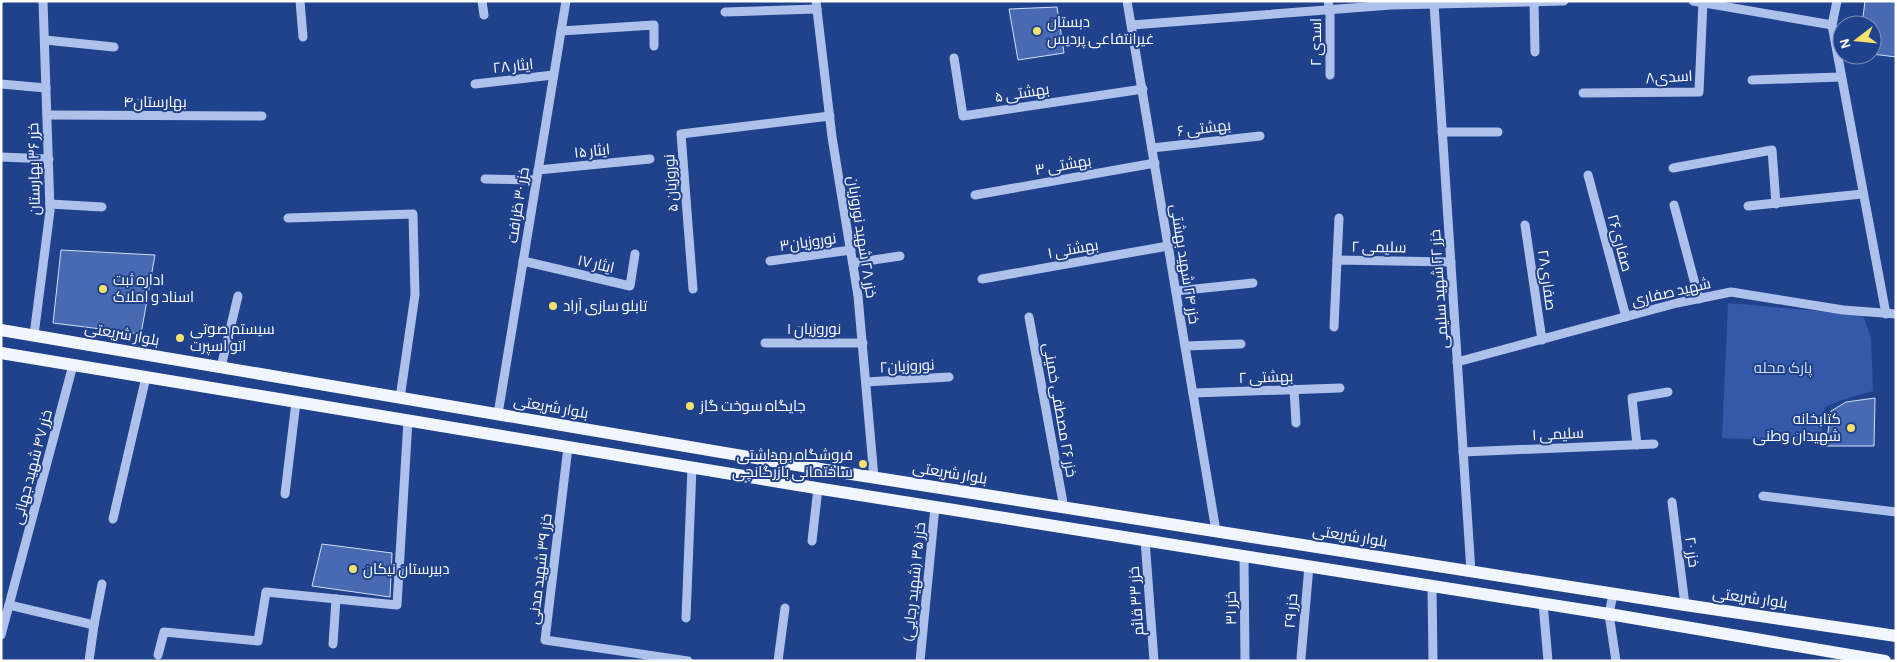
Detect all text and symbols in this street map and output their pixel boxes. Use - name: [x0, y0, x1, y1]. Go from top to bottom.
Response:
- place label: دبستان غیرانتفاعی پردیس: [1047, 15, 1154, 49]
- north arrow: [1832, 15, 1882, 65]
- street label: اسدی ۲: [1309, 18, 1326, 66]
- marker: دبستان غیرانتفاعی پردیس: [1031, 25, 1043, 37]
- text: N: [1837, 37, 1854, 50]
- street label: ایثار ۲۸: [492, 56, 534, 77]
- street label: اسدی۸: [1645, 69, 1693, 88]
- street label: بهشتی ۵: [994, 81, 1051, 107]
- street label: بهارستان۴: [123, 95, 187, 112]
- street label: بهشتی ۶: [1176, 117, 1232, 141]
- street label: خزر ۳۶ بهارستان: [26, 123, 45, 215]
- street label: ایثار ۱۵: [573, 141, 611, 162]
- street label: بهشتی ۳: [1033, 152, 1093, 180]
- street label: نوروزیان ۵: [662, 153, 683, 212]
- street label: خزر ۳۰ ظرافت: [505, 166, 533, 244]
- street label: خزر ۲۸ شهید نوروزیان: [842, 175, 880, 299]
- street label: خزر ۲۴ شهید بهشتی: [1166, 203, 1202, 325]
- street label: صفاری۲۶: [1603, 213, 1634, 274]
- street label: خزر ۲۲ شهید سلیمی: [1427, 229, 1453, 349]
- street label: نوروزیان۳: [779, 231, 838, 256]
- street label: بهشتی ۱: [1046, 237, 1100, 263]
- street label: سلیمی ۲: [1351, 240, 1407, 257]
- street label: صفاری۲۸: [1533, 249, 1558, 312]
- street label: ایثار ۱۷: [576, 252, 616, 277]
- place label: اداره ثبت اسناد و املاک: [113, 272, 194, 306]
- street label: شهید صفاری: [1630, 275, 1713, 311]
- marker: اداره ثبت اسناد و املاک: [97, 283, 109, 295]
- place label: تابلو سازی آراد: [563, 298, 647, 316]
- marker: تابلو سازی آراد: [547, 300, 559, 312]
- street label: بلوار شریعتی: [83, 320, 161, 350]
- place label: سیستم صوتی اتو اسپرت: [190, 322, 275, 356]
- street label: نوروزیان ۱: [787, 322, 841, 339]
- marker: سیستم صوتی اتو اسپرت: [174, 332, 186, 344]
- street label: خزر ۲۶ مصطفی خمینی: [1038, 342, 1079, 479]
- street label: نوروزیان۲: [879, 358, 935, 377]
- park label: پارک محله: [1754, 361, 1812, 378]
- street label: بهشتی ۲: [1238, 368, 1294, 388]
- street label: بلوار شریعتی: [512, 393, 590, 423]
- place label: جایگاه سوخت گاز: [699, 399, 806, 415]
- marker: جایگاه سوخت گاز: [684, 400, 696, 412]
- street label: خزر ۴۷ شهید جهانی: [9, 408, 57, 527]
- place label: کتابخانه شهیدان وطنی: [1753, 412, 1841, 446]
- marker: کتابخانه شهیدان وطنی: [1845, 422, 1857, 434]
- street label: سلیمی ۱: [1532, 426, 1584, 445]
- place label: فروشگاه بهداشتی ساختمانی بازرگانچی: [732, 447, 853, 482]
- marker: فروشگاه بهداشتی ساختمانی بازرگانچی: [857, 458, 869, 470]
- street label: بلوار شریعتی: [911, 459, 989, 489]
- street label: خزر ۳۹ شهید مدنی: [525, 513, 557, 626]
- street label: خزر ۳۵ (شهید رجایی): [900, 521, 930, 643]
- street label: بلوار شریعتی: [1311, 522, 1389, 552]
- street label: خزر ۲۰: [1681, 536, 1701, 569]
- place label: دبیرستان نیکان: [363, 562, 450, 579]
- marker: دبیرستان نیکان: [347, 563, 359, 575]
- street label: خزر ۳۳ قائم: [1127, 566, 1148, 636]
- street label: بلوار شریعتی: [1711, 585, 1789, 613]
- street label: خزر ۳۱: [1224, 591, 1240, 625]
- street label: خزر ۲۹: [1283, 593, 1301, 629]

